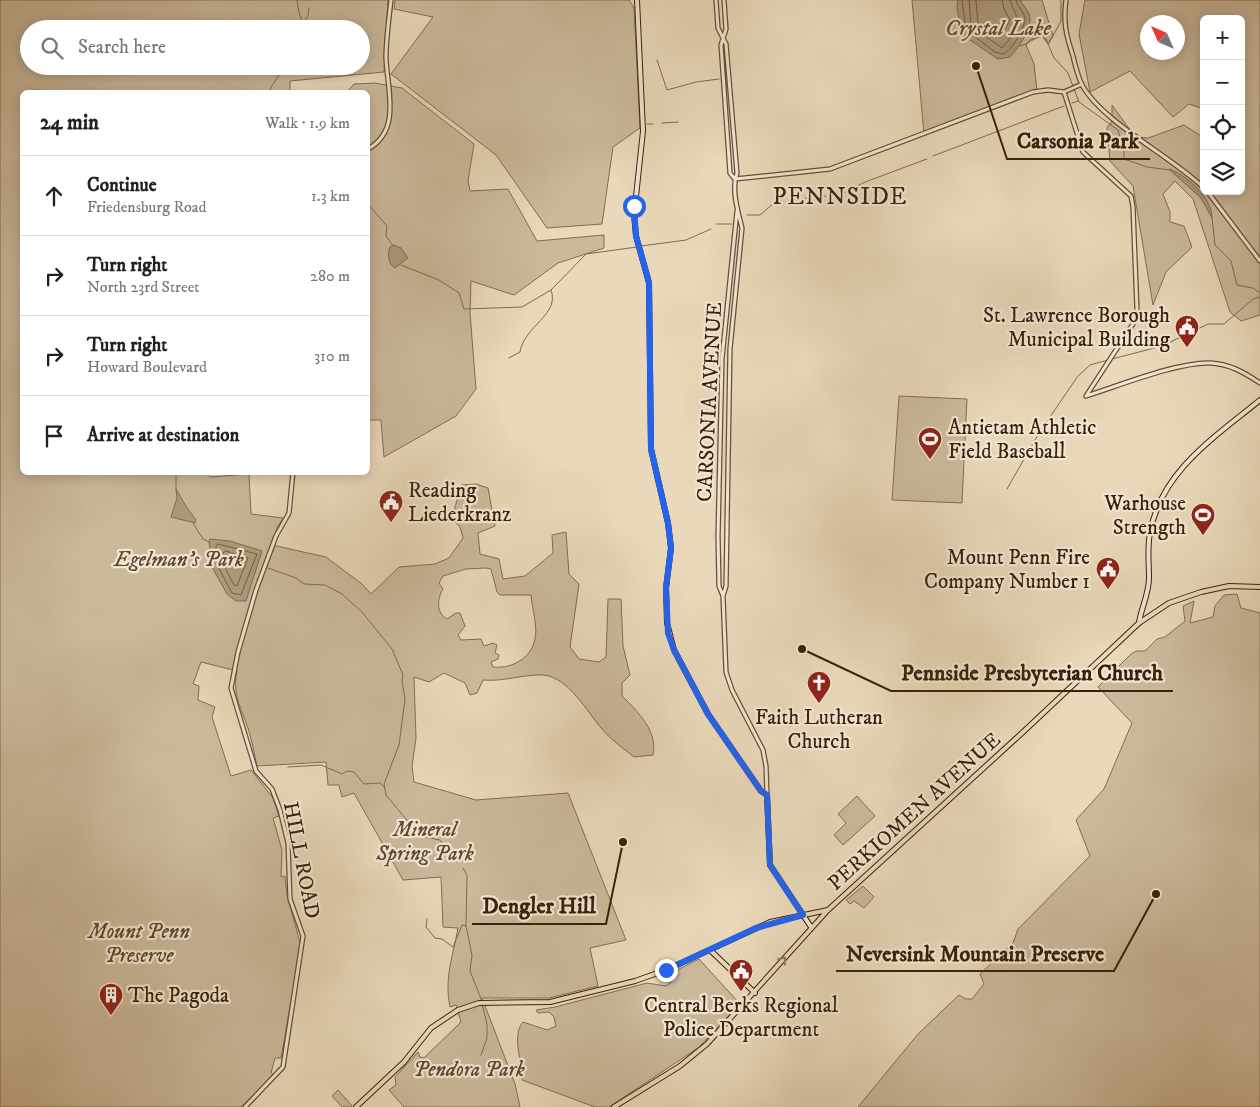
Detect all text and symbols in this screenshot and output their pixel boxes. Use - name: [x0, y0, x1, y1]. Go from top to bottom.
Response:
- water label: Crystal Lake: [945, 15, 1051, 42]
- north arrow: [1140, 15, 1185, 60]
- map controls: [1200, 15, 1245, 195]
- button: +: [1200, 15, 1245, 60]
- search box: [20, 20, 370, 75]
- icon: search: [38, 34, 66, 62]
- text: Search here: [78, 36, 166, 59]
- button: −: [1200, 60, 1245, 105]
- button: locate: [1200, 105, 1245, 150]
- text: 24 min: [40, 110, 99, 136]
- text: Walk · 1.9 km: [265, 113, 350, 133]
- callout: Carsonia Park: [1007, 122, 1150, 159]
- text: Carsonia Park: [1017, 128, 1140, 155]
- button: layers: [1200, 150, 1245, 195]
- text: Continue: [87, 174, 157, 197]
- icon: ahead: [40, 182, 68, 210]
- district label: PENNSIDE: [772, 182, 908, 212]
- text: 1.3 km: [311, 186, 350, 206]
- route start: [623, 195, 646, 218]
- text: Friedensburg Road: [87, 197, 207, 217]
- text: Turn right: [87, 254, 167, 277]
- icon: right: [40, 262, 68, 290]
- text: 280 m: [310, 266, 350, 286]
- text: North 23rd Street: [87, 277, 199, 297]
- street label: CARSONIA AVENUE: [692, 301, 728, 503]
- place label: St. Lawrence Borough Municipal Building: [983, 303, 1171, 353]
- public building icon: St. Lawrence Borough Municipal Building: [1174, 314, 1200, 348]
- text: Turn right: [87, 334, 167, 357]
- icon: right: [40, 342, 68, 370]
- text: 310 m: [314, 346, 350, 366]
- text: Howard Boulevard: [87, 357, 207, 377]
- place label: Antietam Athletic Field Baseball: [948, 415, 1096, 465]
- icon: arrive: [40, 422, 68, 450]
- text: Arrive at destination: [87, 424, 239, 447]
- sports icon: Antietam Athletic Field Baseball: [917, 426, 943, 460]
- place label: Reading Liederkranz: [408, 478, 511, 528]
- public building icon: Reading Liederkranz: [378, 489, 404, 523]
- place label: Warhouse Strength: [1103, 491, 1186, 541]
- sports icon: Warhouse Strength: [1190, 502, 1216, 536]
- place label: Mount Penn Fire Company Number 1: [924, 545, 1090, 595]
- park label: Egelman's Park: [113, 547, 244, 573]
- public building icon: Mount Penn Fire Company Number 1: [1095, 556, 1121, 590]
- callout: Pennside Presbyterian Church: [891, 654, 1173, 691]
- text: Pennside Presbyterian Church: [901, 660, 1163, 687]
- church icon: Faith Lutheran Church: [806, 670, 832, 704]
- place label: Faith Lutheran Church: [755, 705, 883, 755]
- street label: PERKIOMEN AVENUE: [823, 727, 1007, 896]
- street label: HILL ROAD: [277, 800, 325, 921]
- park label: Mineral Spring Park: [375, 817, 474, 867]
- callout: Dengler Hill: [472, 887, 606, 924]
- text: Dengler Hill: [482, 893, 596, 920]
- park label: Mount Penn Preserve: [86, 919, 190, 969]
- callout: Neversink Mountain Preserve: [836, 934, 1114, 971]
- text: Neversink Mountain Preserve: [846, 941, 1104, 968]
- one-way arrow: [778, 957, 786, 966]
- public building icon: Central Berks Regional Police Department: [728, 958, 754, 992]
- route end: [655, 959, 678, 982]
- building icon: The Pagoda: [98, 982, 124, 1016]
- place label: The Pagoda: [128, 983, 229, 1009]
- place label: Central Berks Regional Police Department: [644, 993, 839, 1043]
- park label: Pendora Park: [413, 1057, 525, 1083]

